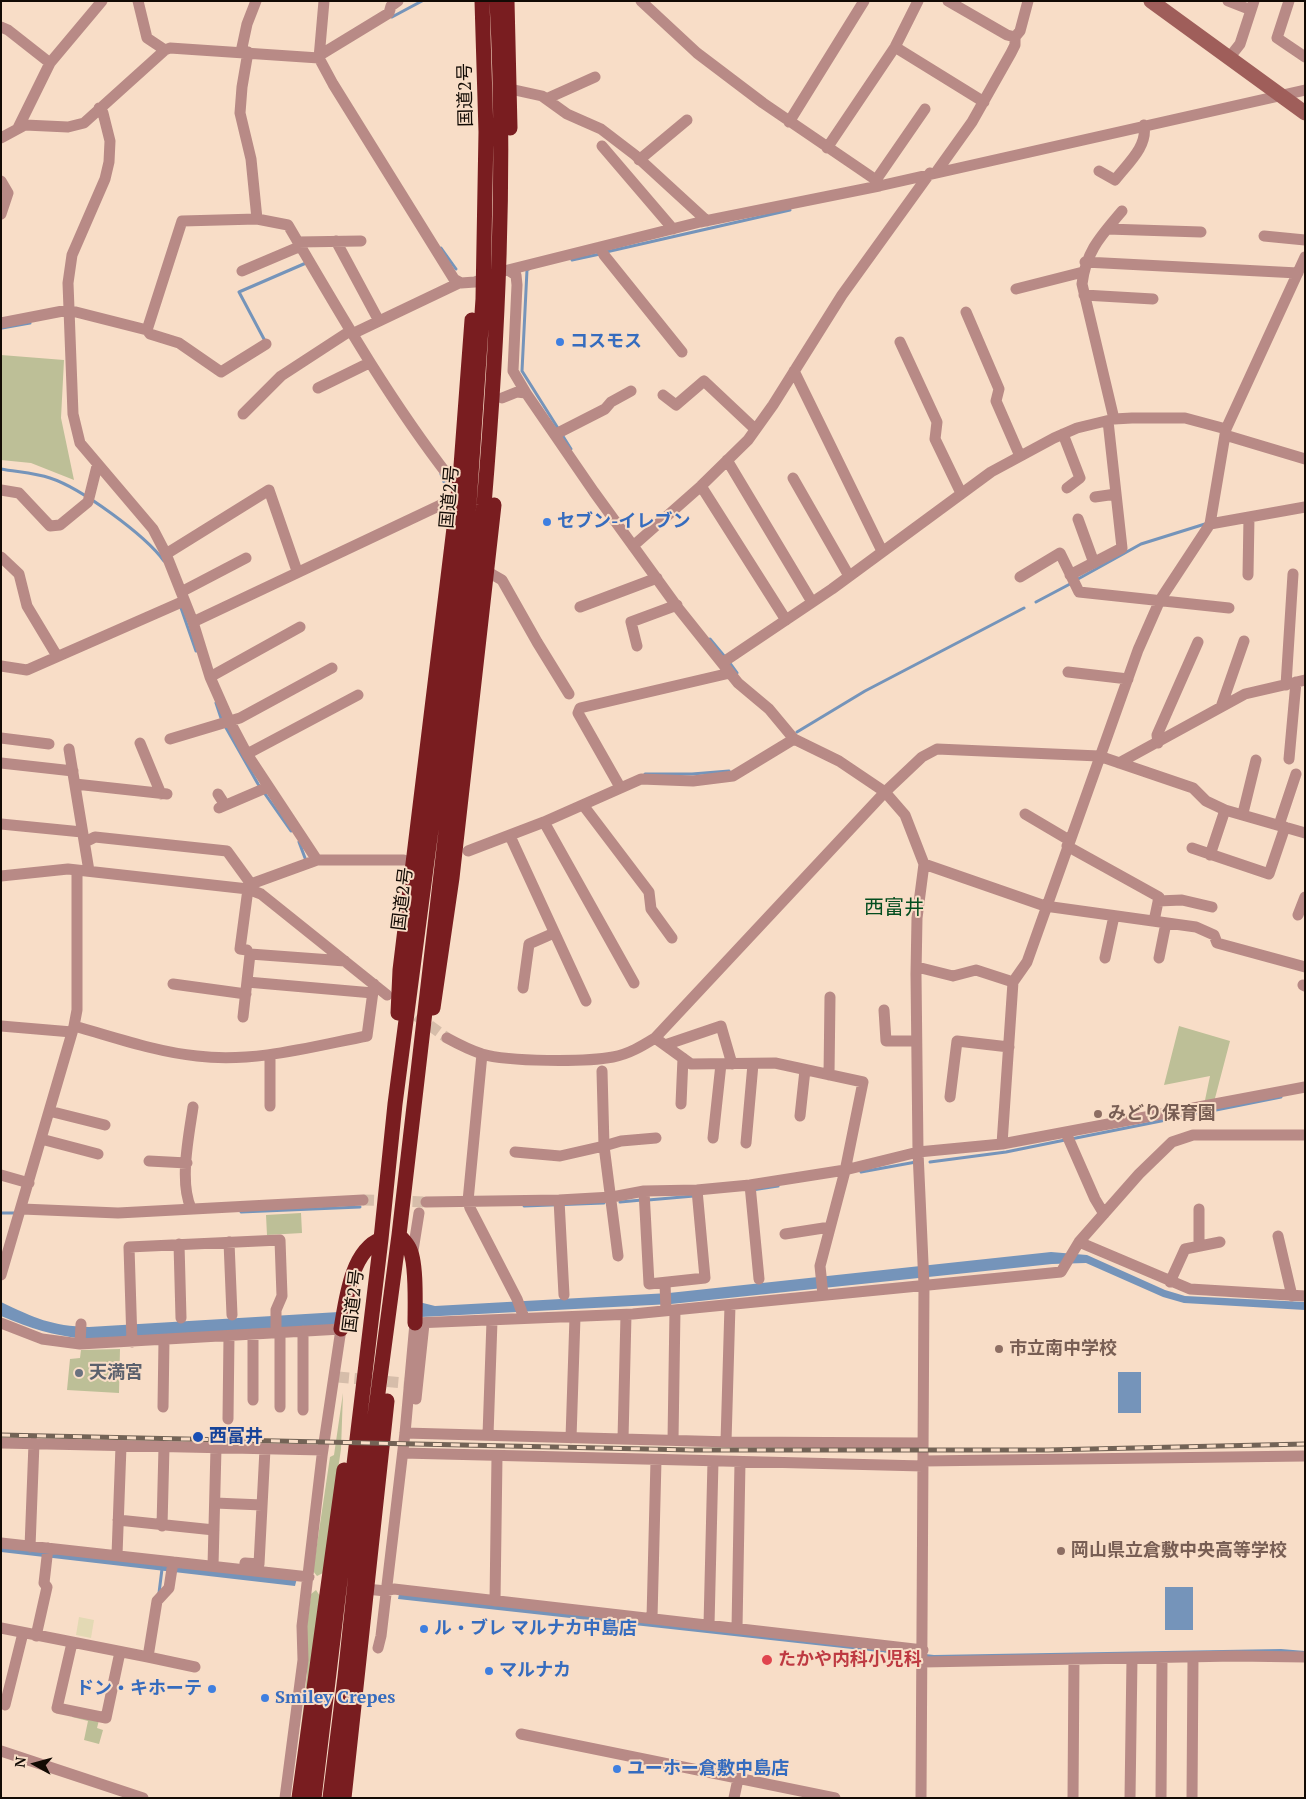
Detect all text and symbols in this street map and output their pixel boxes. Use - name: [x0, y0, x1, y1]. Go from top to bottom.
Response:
- street label: 国道2号: [455, 63, 477, 127]
- place label: コスモス: [570, 331, 642, 353]
- marker: コスモス: [554, 336, 566, 348]
- street label: 国道2号: [436, 464, 464, 530]
- place label: セブン-イレブン: [557, 511, 690, 533]
- marker: セブン-イレブン: [541, 516, 553, 528]
- street label: 国道2号: [388, 866, 418, 932]
- district label: 西富井: [864, 896, 924, 920]
- place label: みどり保育園: [1108, 1103, 1216, 1125]
- marker: みどり保育園: [1092, 1108, 1104, 1120]
- street label: 国道2号: [339, 1268, 369, 1334]
- place label: 市立南中学校: [1009, 1338, 1117, 1360]
- marker: 市立南中学校: [993, 1343, 1005, 1355]
- place label: 天満宮: [89, 1362, 143, 1384]
- marker: 天満宮: [73, 1367, 85, 1379]
- place label: 西富井: [209, 1426, 263, 1448]
- marker: 西富井: [191, 1430, 205, 1444]
- place label: 岡山県立倉敷中央高等学校: [1071, 1540, 1287, 1562]
- marker: 岡山県立倉敷中央高等学校: [1055, 1545, 1067, 1557]
- place label: ル・ブレ マルナカ中島店: [434, 1618, 637, 1640]
- marker: ル・ブレ マルナカ中島店: [418, 1623, 430, 1635]
- place label: たかや内科小児科: [778, 1649, 922, 1671]
- marker: たかや内科小児科: [760, 1653, 774, 1667]
- place label: マルナカ: [499, 1660, 571, 1682]
- marker: マルナカ: [483, 1665, 495, 1677]
- place label: ドン・キホーテ: [76, 1678, 202, 1700]
- marker: ドン・キホーテ: [206, 1683, 218, 1695]
- place label: Smiley Crepes: [275, 1687, 395, 1709]
- marker: Smiley Crepes: [259, 1692, 271, 1704]
- north arrow: [10, 1739, 60, 1789]
- text: N: [10, 1756, 30, 1769]
- place label: ユーホー倉敷中島店: [627, 1758, 789, 1780]
- marker: ユーホー倉敷中島店: [611, 1763, 623, 1775]

